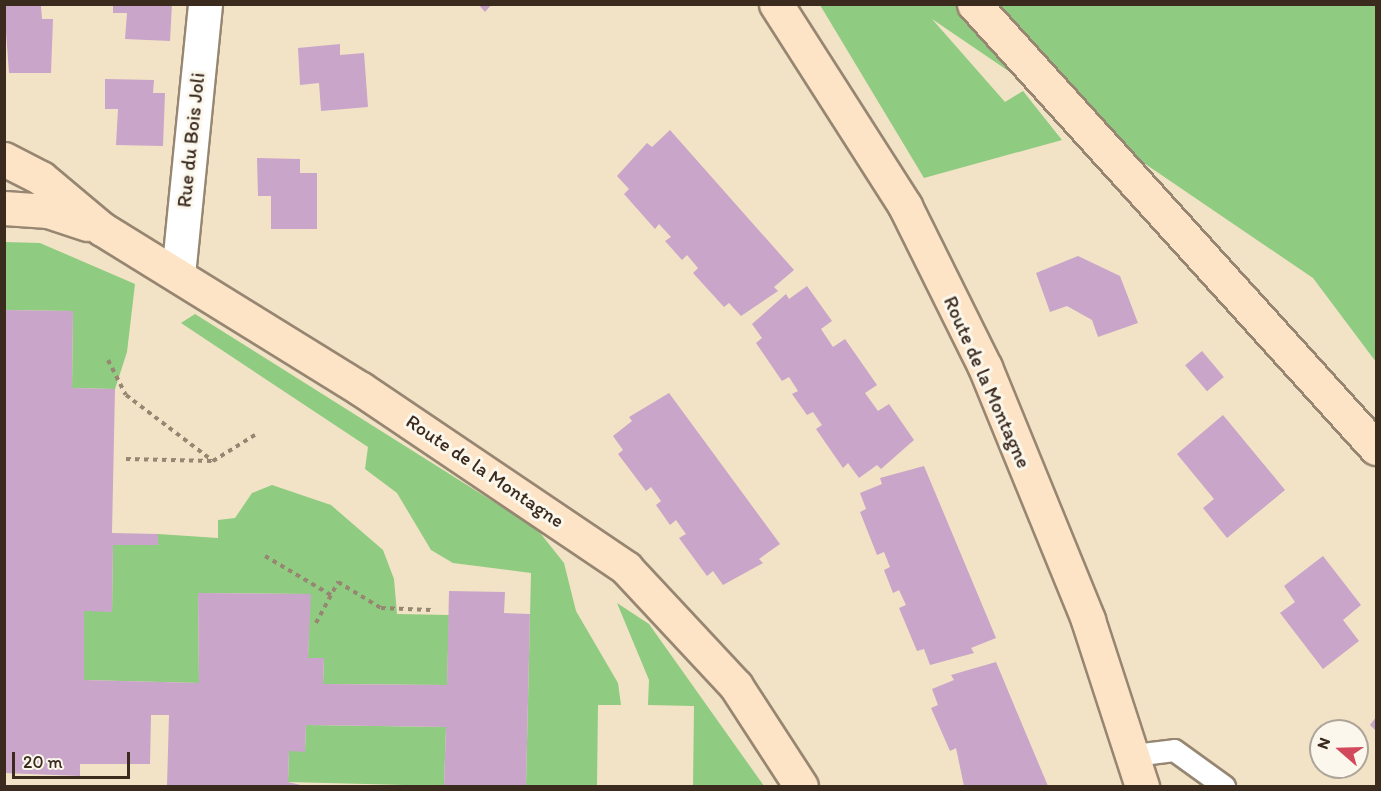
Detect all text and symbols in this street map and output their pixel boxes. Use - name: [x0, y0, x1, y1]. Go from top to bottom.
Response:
- street label: Rue du Bois Joli: [172, 71, 210, 209]
- street label: Route de la Montagne: [938, 292, 1036, 472]
- street label: Route de la Montagne: [401, 409, 569, 533]
- north arrow: [1309, 719, 1369, 779]
- text: N: [1313, 735, 1334, 752]
- scale bar: [15, 740, 134, 778]
- text: 20 m: [23, 751, 63, 773]

